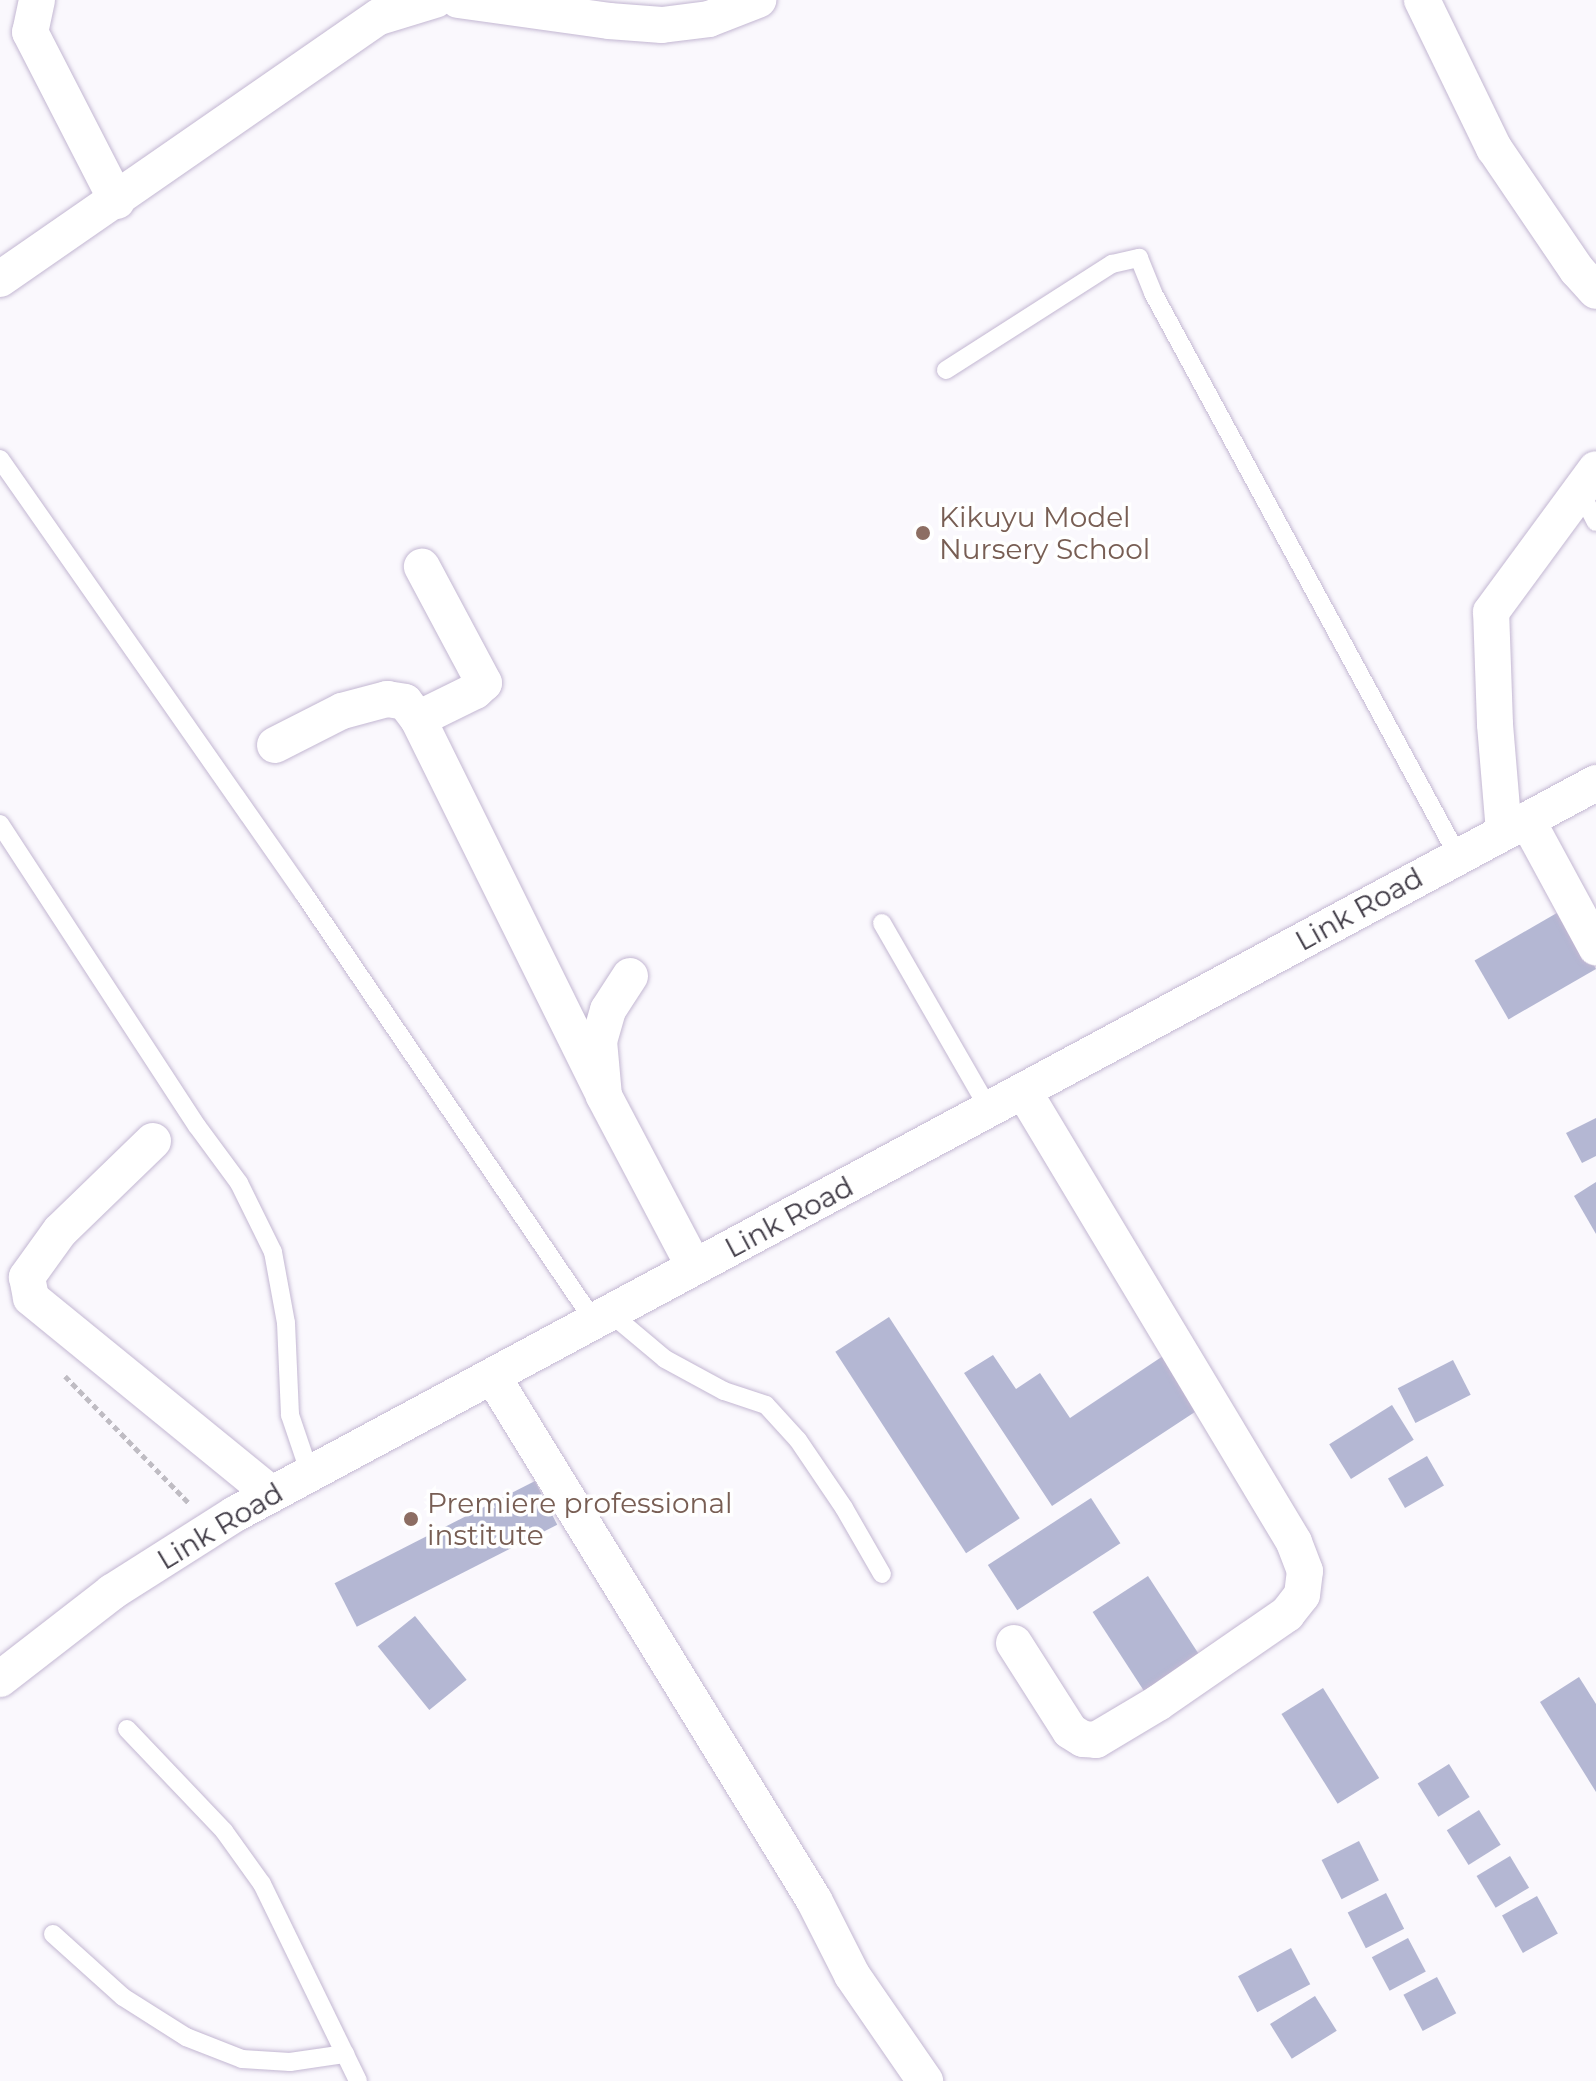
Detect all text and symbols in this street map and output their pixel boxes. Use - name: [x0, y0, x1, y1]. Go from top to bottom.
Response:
- place label: Kikuyu Model Nursery School: [939, 500, 1150, 566]
- marker: Kikuyu Model Nursery School: [914, 524, 932, 542]
- street label: Link Road: [1290, 860, 1428, 958]
- street label: Link Road: [719, 1169, 859, 1265]
- street label: Link Road: [151, 1475, 289, 1577]
- place label: Premiere professional institute: [427, 1486, 732, 1552]
- marker: Premiere professional institute: [402, 1510, 420, 1528]

